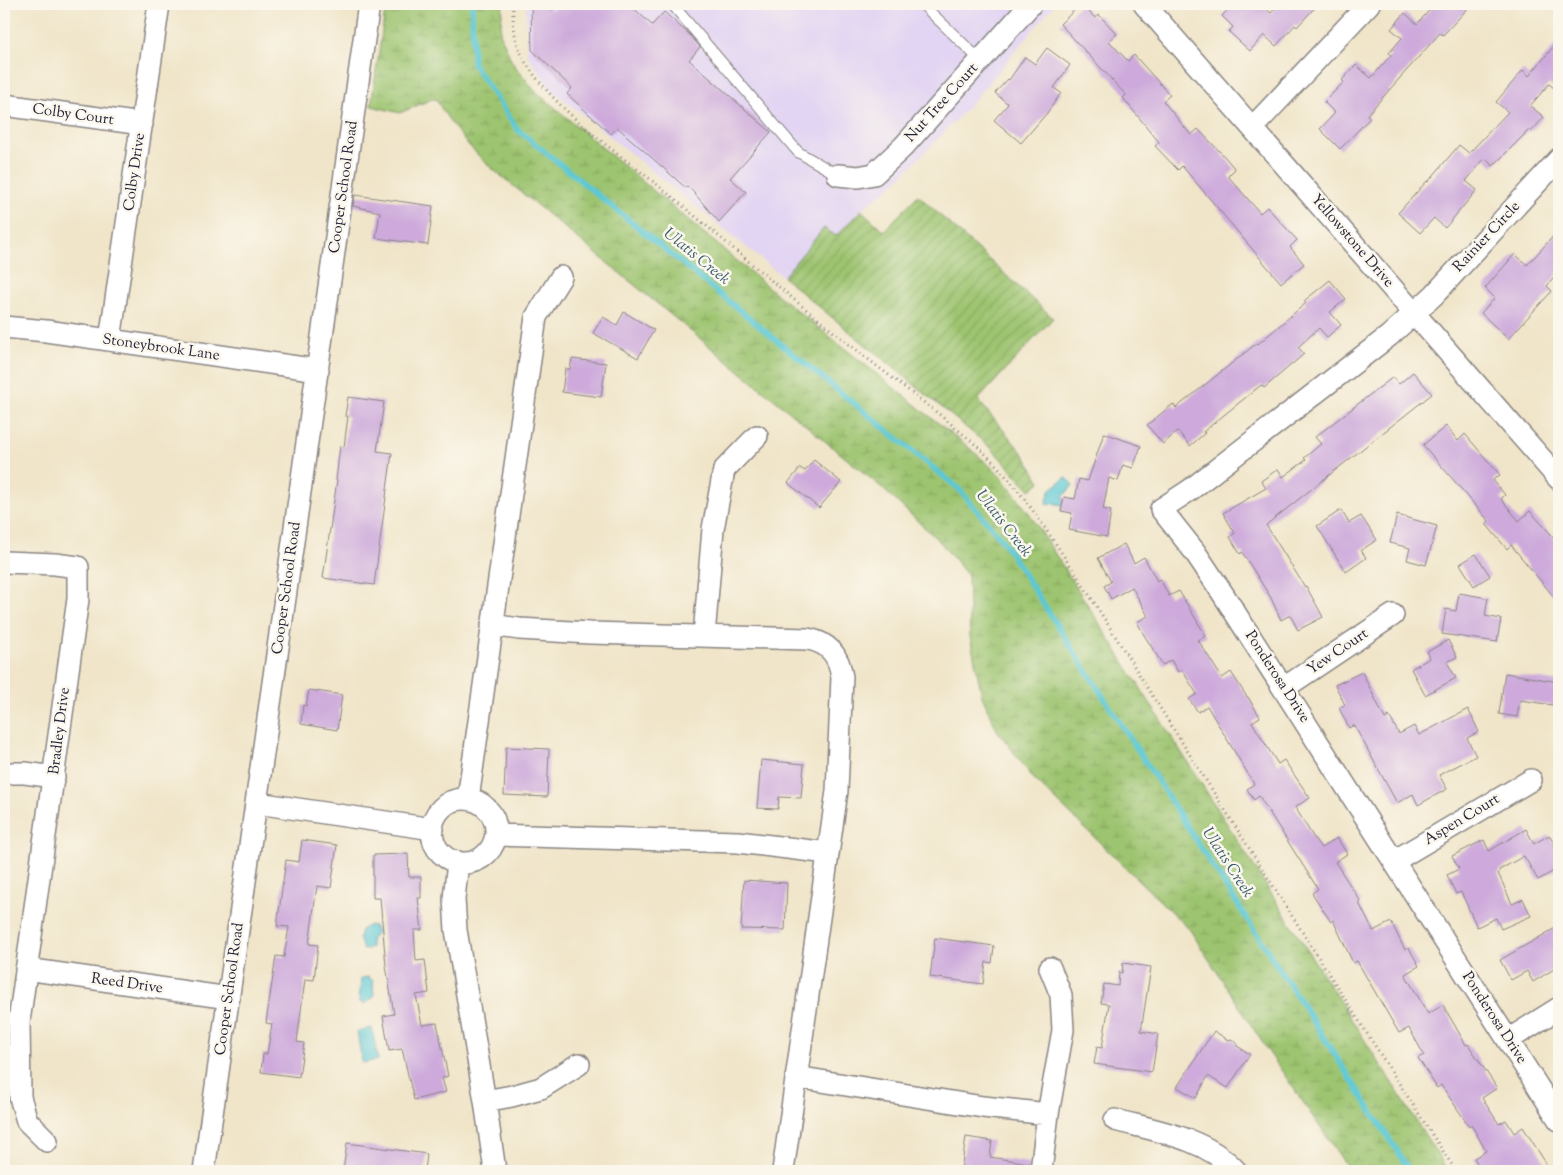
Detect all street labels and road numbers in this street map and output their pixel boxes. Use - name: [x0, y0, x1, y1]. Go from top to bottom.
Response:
- street label: Nut Tree Court: [901, 59, 983, 147]
- street label: Colby Court: [31, 99, 115, 131]
- street label: Cooper School Road: [324, 119, 364, 255]
- street label: Colby Drive: [119, 132, 151, 212]
- street label: Yellowstone Drive: [1306, 190, 1398, 292]
- street label: Rainier Circle: [1449, 197, 1525, 277]
- street label: Stoneybrook Lane: [101, 329, 221, 367]
- street label: Cooper School Road: [267, 520, 307, 656]
- street label: Yew Court: [1303, 624, 1373, 680]
- street label: Ponderosa Drive: [1239, 627, 1315, 727]
- street label: Bradley Drive: [44, 686, 76, 776]
- street label: Aspen Court: [1420, 789, 1504, 851]
- street label: Cooper School Road: [210, 921, 250, 1057]
- street label: Ponderosa Drive: [1456, 968, 1532, 1068]
- street label: Reed Drive: [90, 969, 164, 999]

